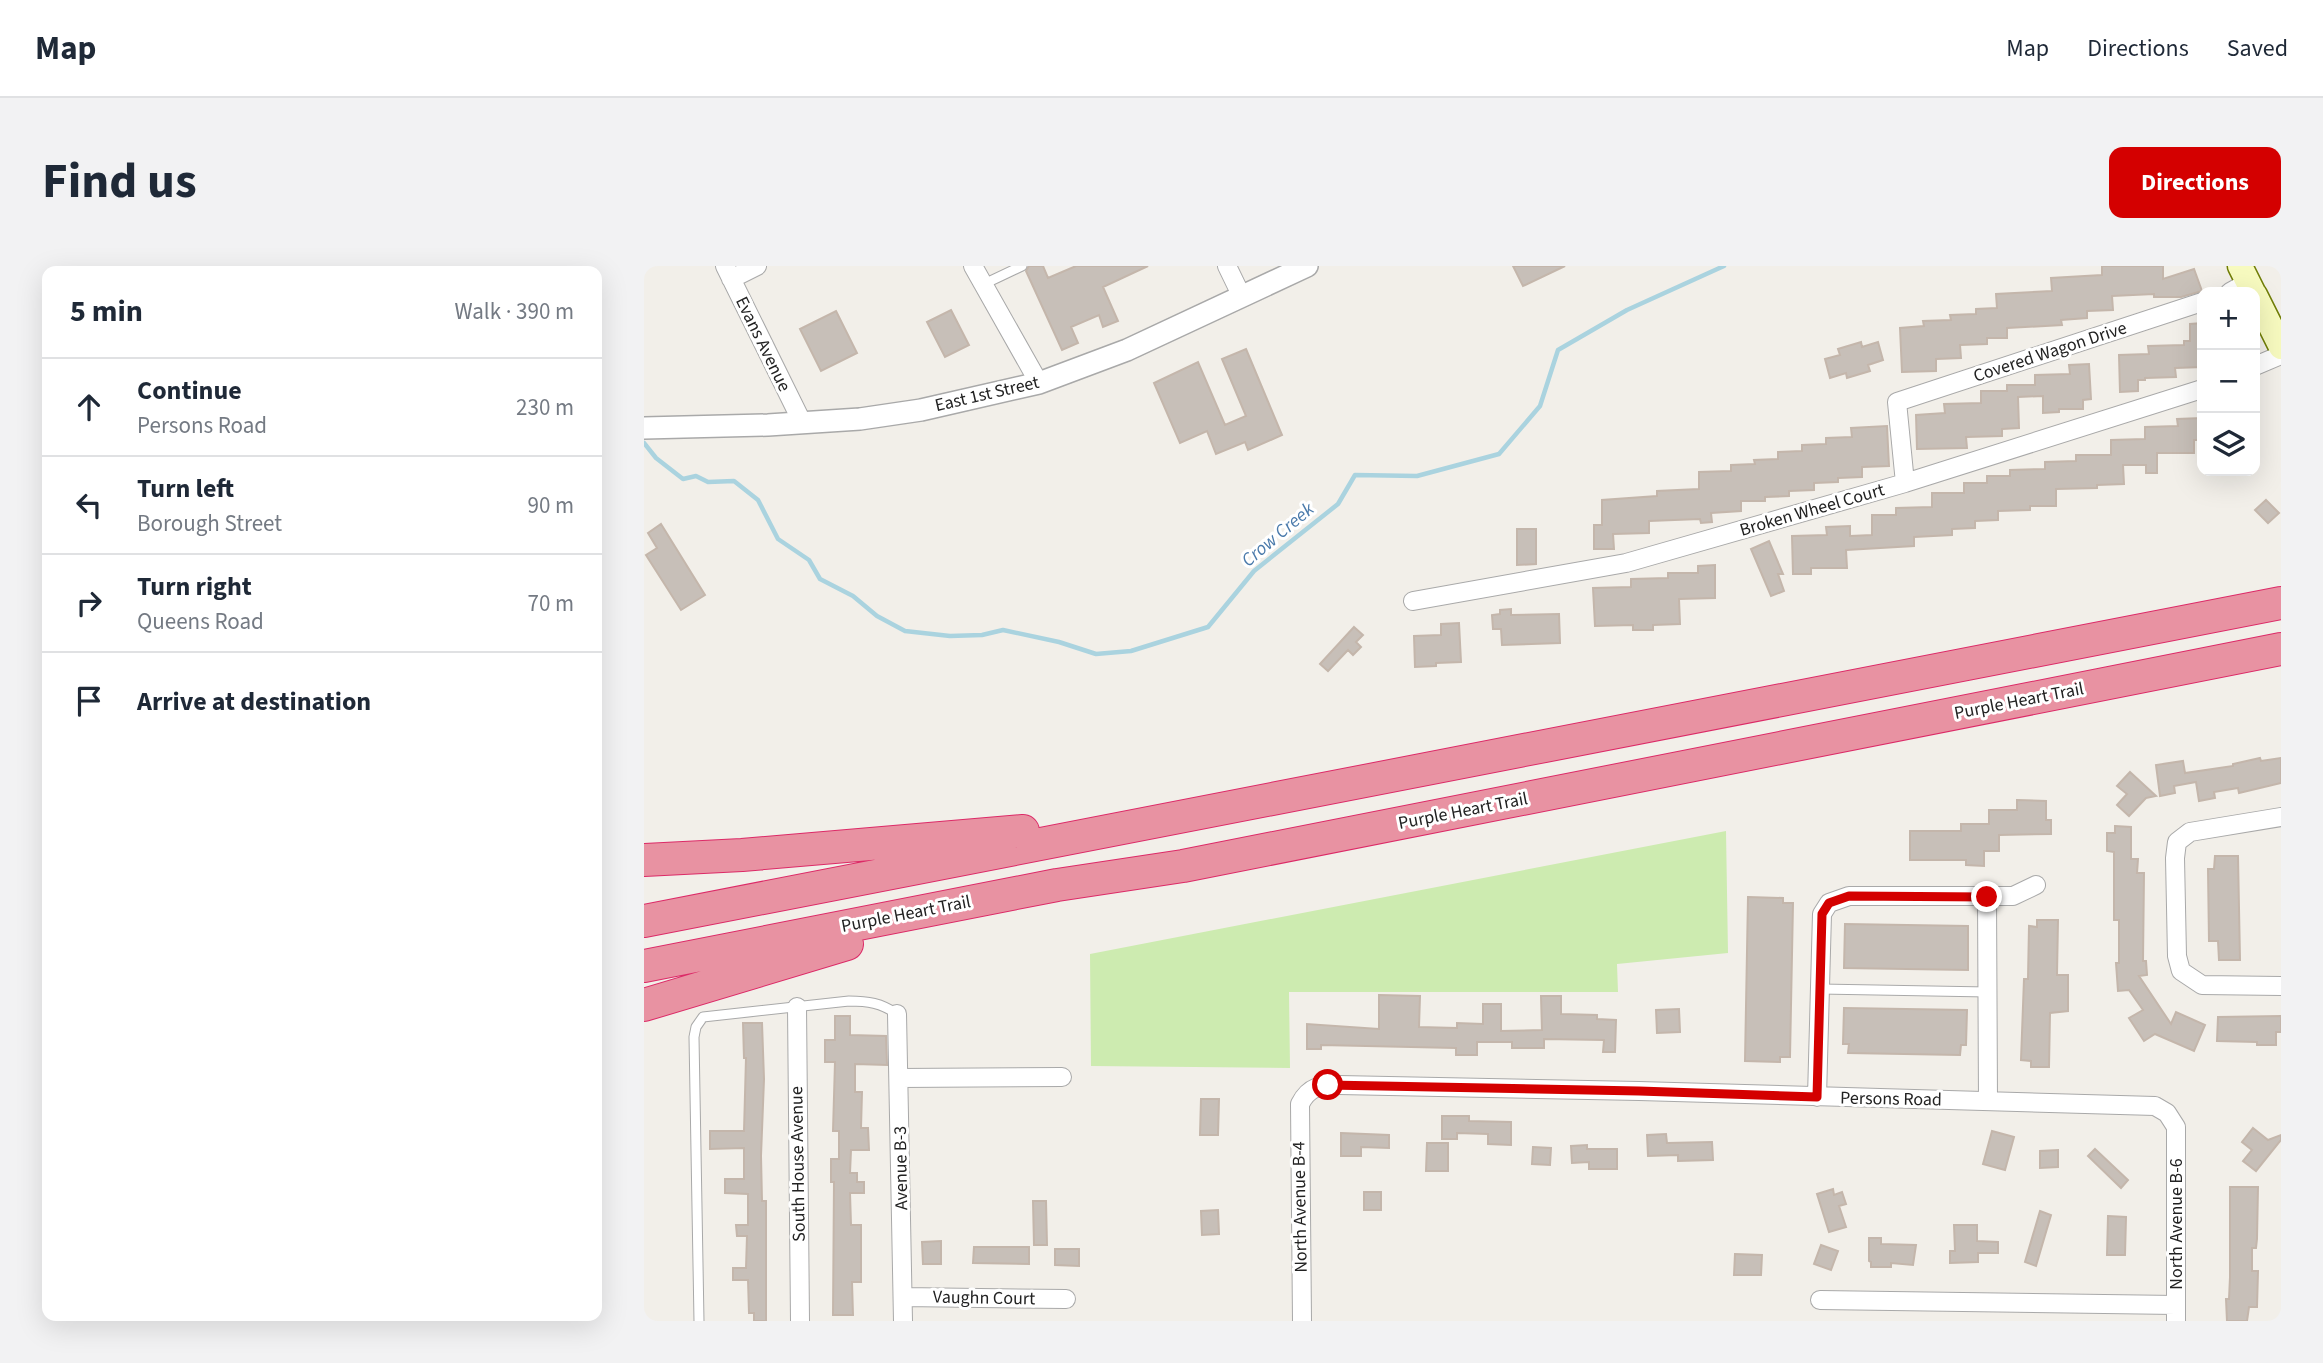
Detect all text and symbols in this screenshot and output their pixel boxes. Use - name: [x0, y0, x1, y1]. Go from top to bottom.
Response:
- text: Map: [35, 25, 96, 72]
- text: Map: [2006, 31, 2049, 66]
- text: Directions: [2087, 31, 2189, 66]
- text: Saved: [2227, 31, 2288, 66]
- text: Find us: [42, 147, 197, 217]
- button: Directions: [2109, 147, 2281, 218]
- map controls: [2197, 287, 2260, 476]
- button: +: [2197, 287, 2260, 350]
- text: 5 min: [70, 290, 143, 333]
- street label: Evans Avenue: [729, 292, 797, 396]
- text: Walk · 390 m: [455, 295, 574, 328]
- street label: Covered Wagon Drive: [1970, 315, 2130, 389]
- button: −: [2197, 350, 2260, 413]
- street label: East 1st Street: [932, 370, 1042, 418]
- text: Continue: [137, 372, 242, 409]
- icon: ahead: [70, 388, 108, 426]
- text: 230 m: [516, 391, 574, 424]
- text: Persons Road: [137, 409, 267, 442]
- button: layers: [2197, 413, 2260, 476]
- text: Turn left: [137, 470, 234, 507]
- street label: Broken Wheel Court: [1737, 477, 1887, 543]
- icon: left: [70, 486, 108, 524]
- text: 90 m: [527, 489, 574, 522]
- water label: Crow Creek: [1236, 496, 1321, 574]
- text: Borough Street: [137, 507, 282, 540]
- text: Turn right: [137, 568, 252, 605]
- icon: right: [70, 584, 108, 622]
- text: 70 m: [527, 587, 574, 620]
- text: Queens Road: [137, 605, 264, 638]
- street label: Purple Heart Trail: [1952, 676, 2086, 726]
- icon: arrive: [70, 682, 108, 720]
- text: Arrive at destination: [137, 683, 371, 720]
- street label: Purple Heart Trail: [1396, 786, 1530, 836]
- route end: [1971, 881, 2002, 912]
- street label: Purple Heart Trail: [839, 889, 973, 939]
- route start: [1312, 1069, 1343, 1100]
- street label: South House Avenue: [784, 1086, 812, 1242]
- street label: Persons Road: [1840, 1086, 1942, 1112]
- street label: Avenue B-3: [888, 1126, 914, 1210]
- street label: North Avenue B-4: [1286, 1141, 1314, 1273]
- street label: North Avenue B-6: [2164, 1158, 2189, 1290]
- street label: Vaughn Court: [933, 1285, 1035, 1311]

